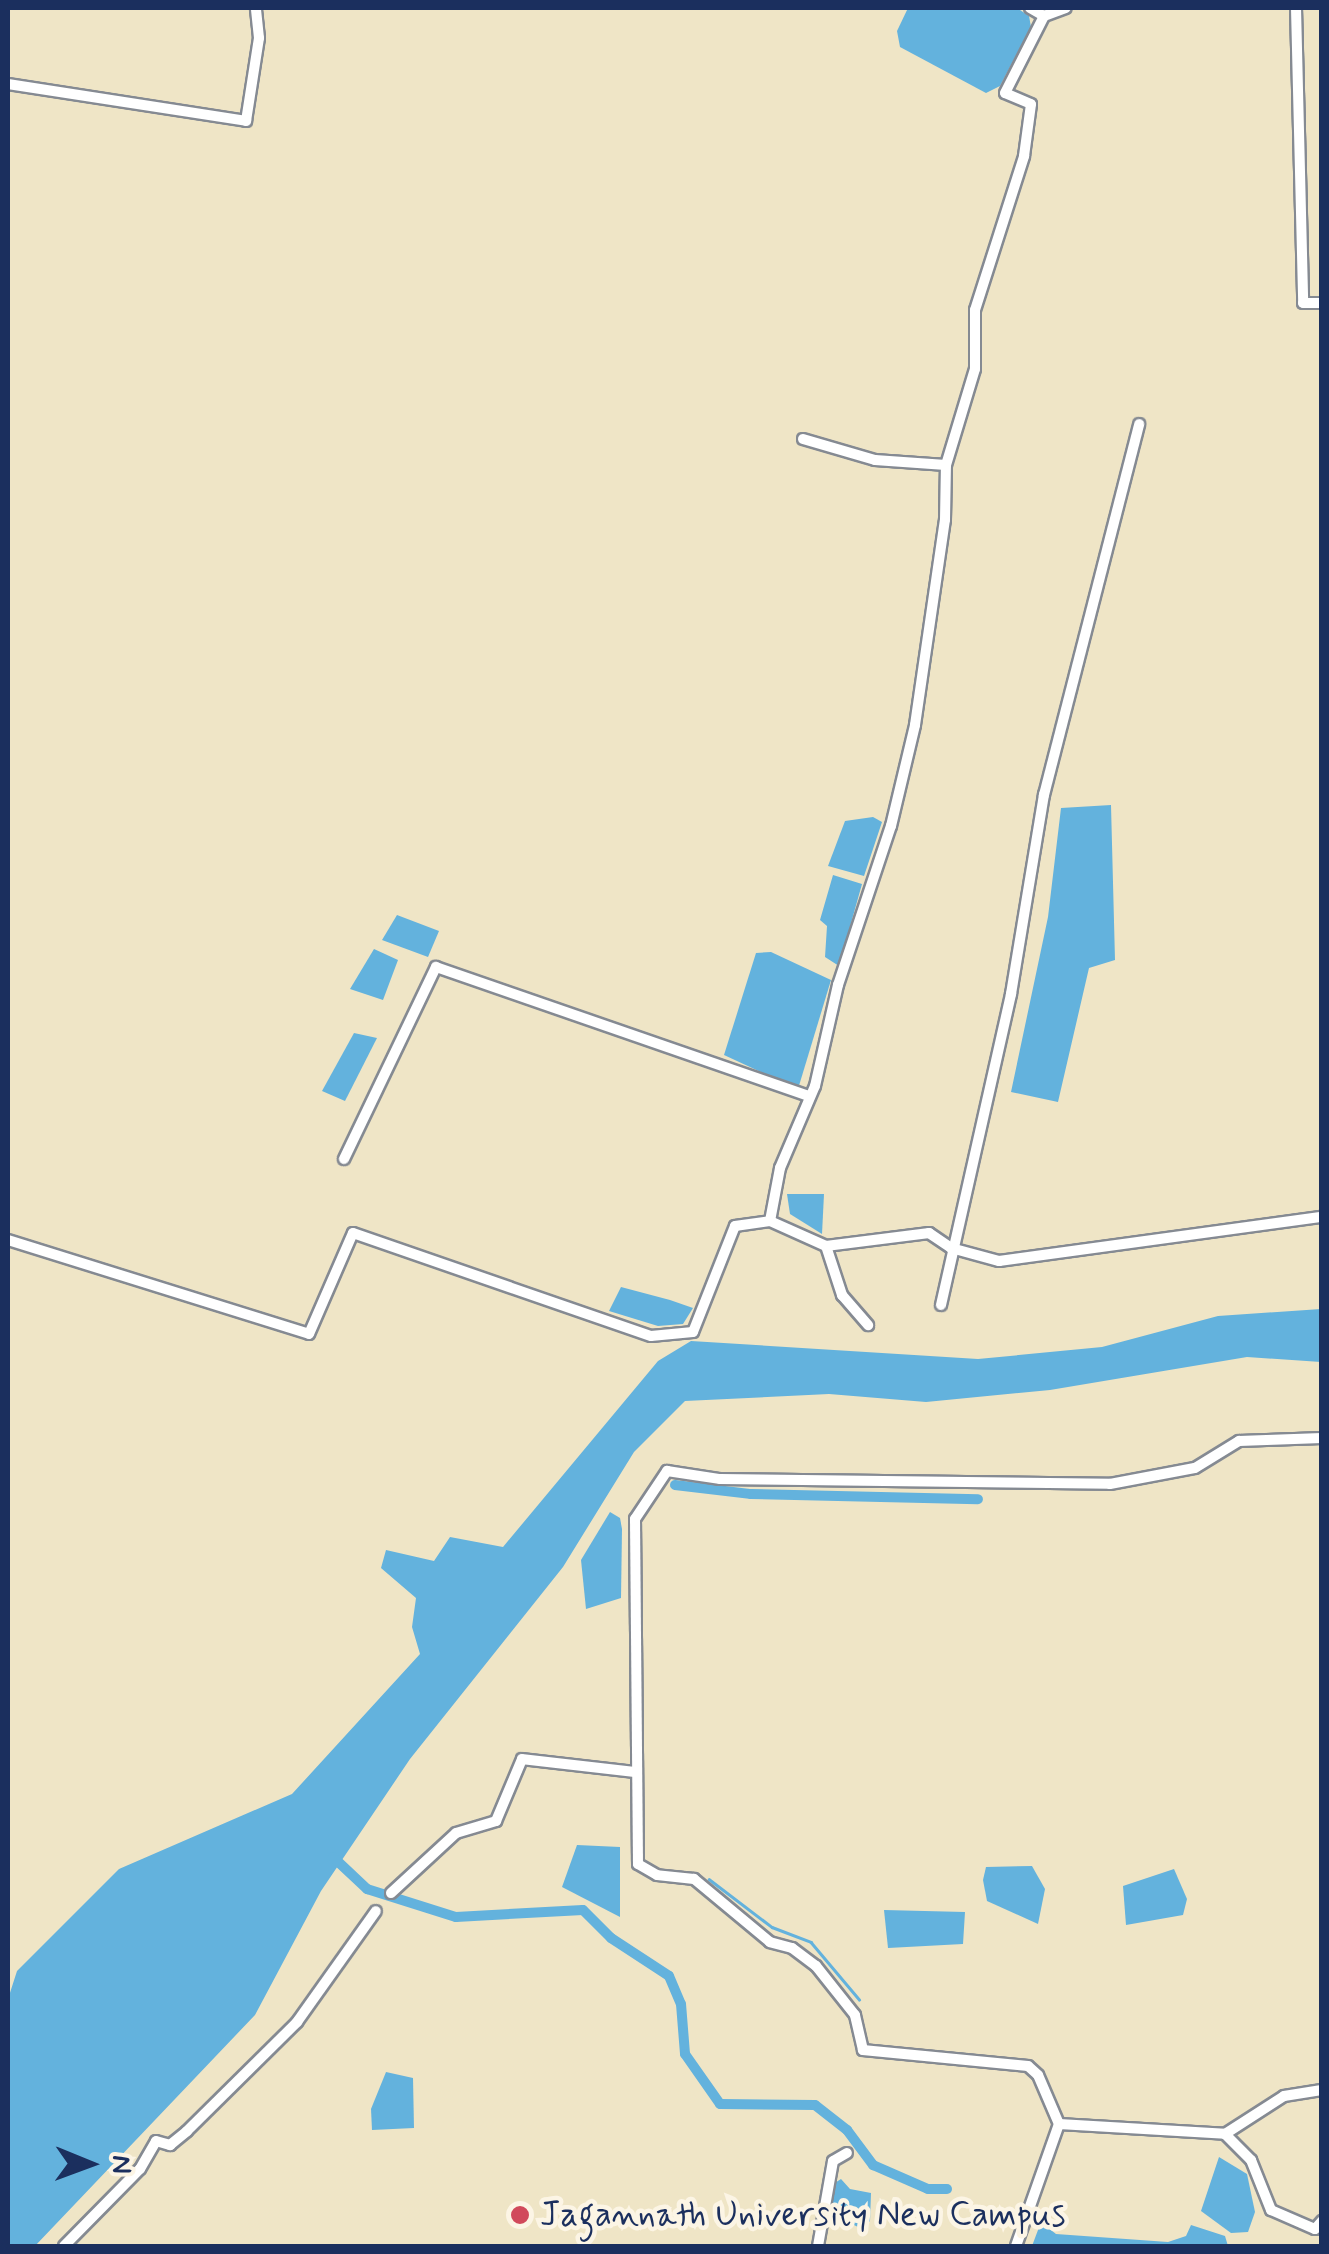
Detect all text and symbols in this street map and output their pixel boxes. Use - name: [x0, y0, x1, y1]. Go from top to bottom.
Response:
- north arrow: [40, 2114, 140, 2214]
- text: N: [102, 2155, 139, 2174]
- place label: Jagannath University New Campus: [540, 2194, 1067, 2236]
- marker: Jagannath University New Campus: [509, 2204, 531, 2226]

